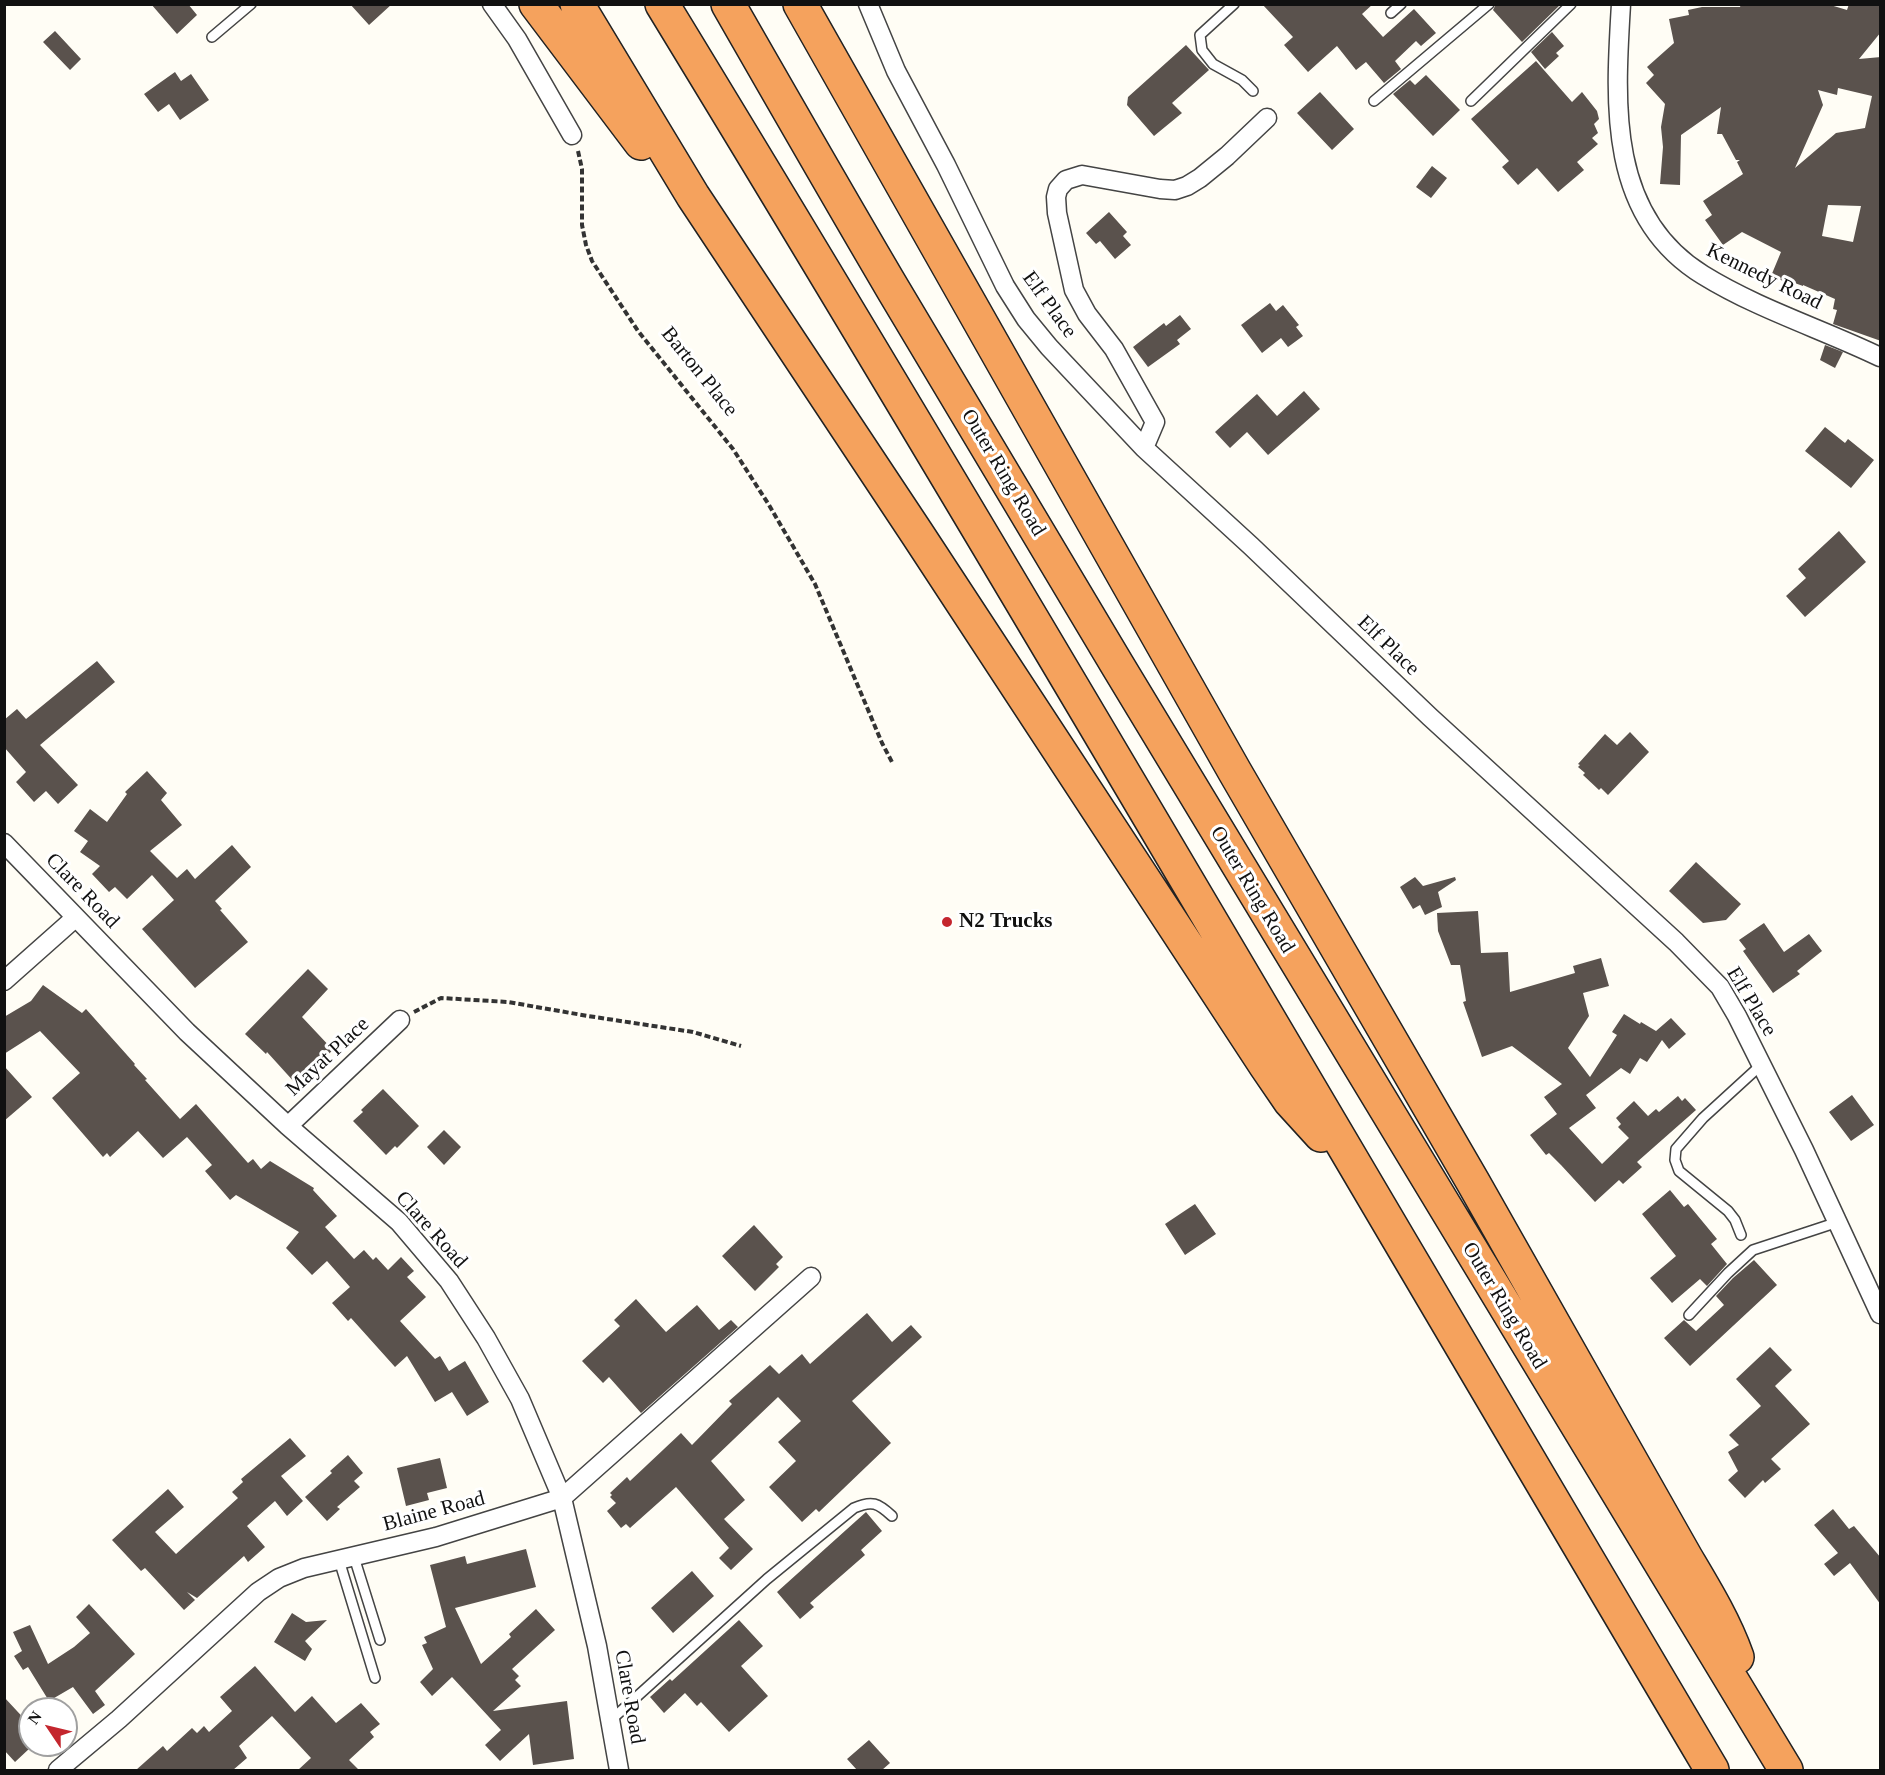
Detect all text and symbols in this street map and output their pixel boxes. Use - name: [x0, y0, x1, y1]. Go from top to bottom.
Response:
- street label: Kennedy Road: [1702, 238, 1826, 316]
- street label: Elf Place: [1016, 267, 1082, 343]
- street label: Barton Place: [655, 322, 743, 422]
- street label: Outer Ring Road: [955, 405, 1051, 541]
- street label: Elf Place: [1352, 610, 1424, 682]
- street label: Outer Ring Road: [1204, 822, 1300, 958]
- street label: Clare Road: [40, 848, 124, 934]
- place label: N2 Trucks: [959, 909, 1053, 935]
- marker: N2 Trucks: [940, 915, 954, 929]
- street label: Elf Place: [1721, 963, 1781, 1041]
- street label: Mayat Place: [281, 1012, 375, 1102]
- street label: Clare Road: [390, 1186, 472, 1274]
- street label: Outer Ring Road: [1456, 1238, 1552, 1374]
- street label: Blaine Road: [380, 1486, 488, 1538]
- street label: Clare Road: [608, 1648, 650, 1746]
- north arrow: [18, 1697, 78, 1757]
- text: N: [24, 1708, 45, 1727]

